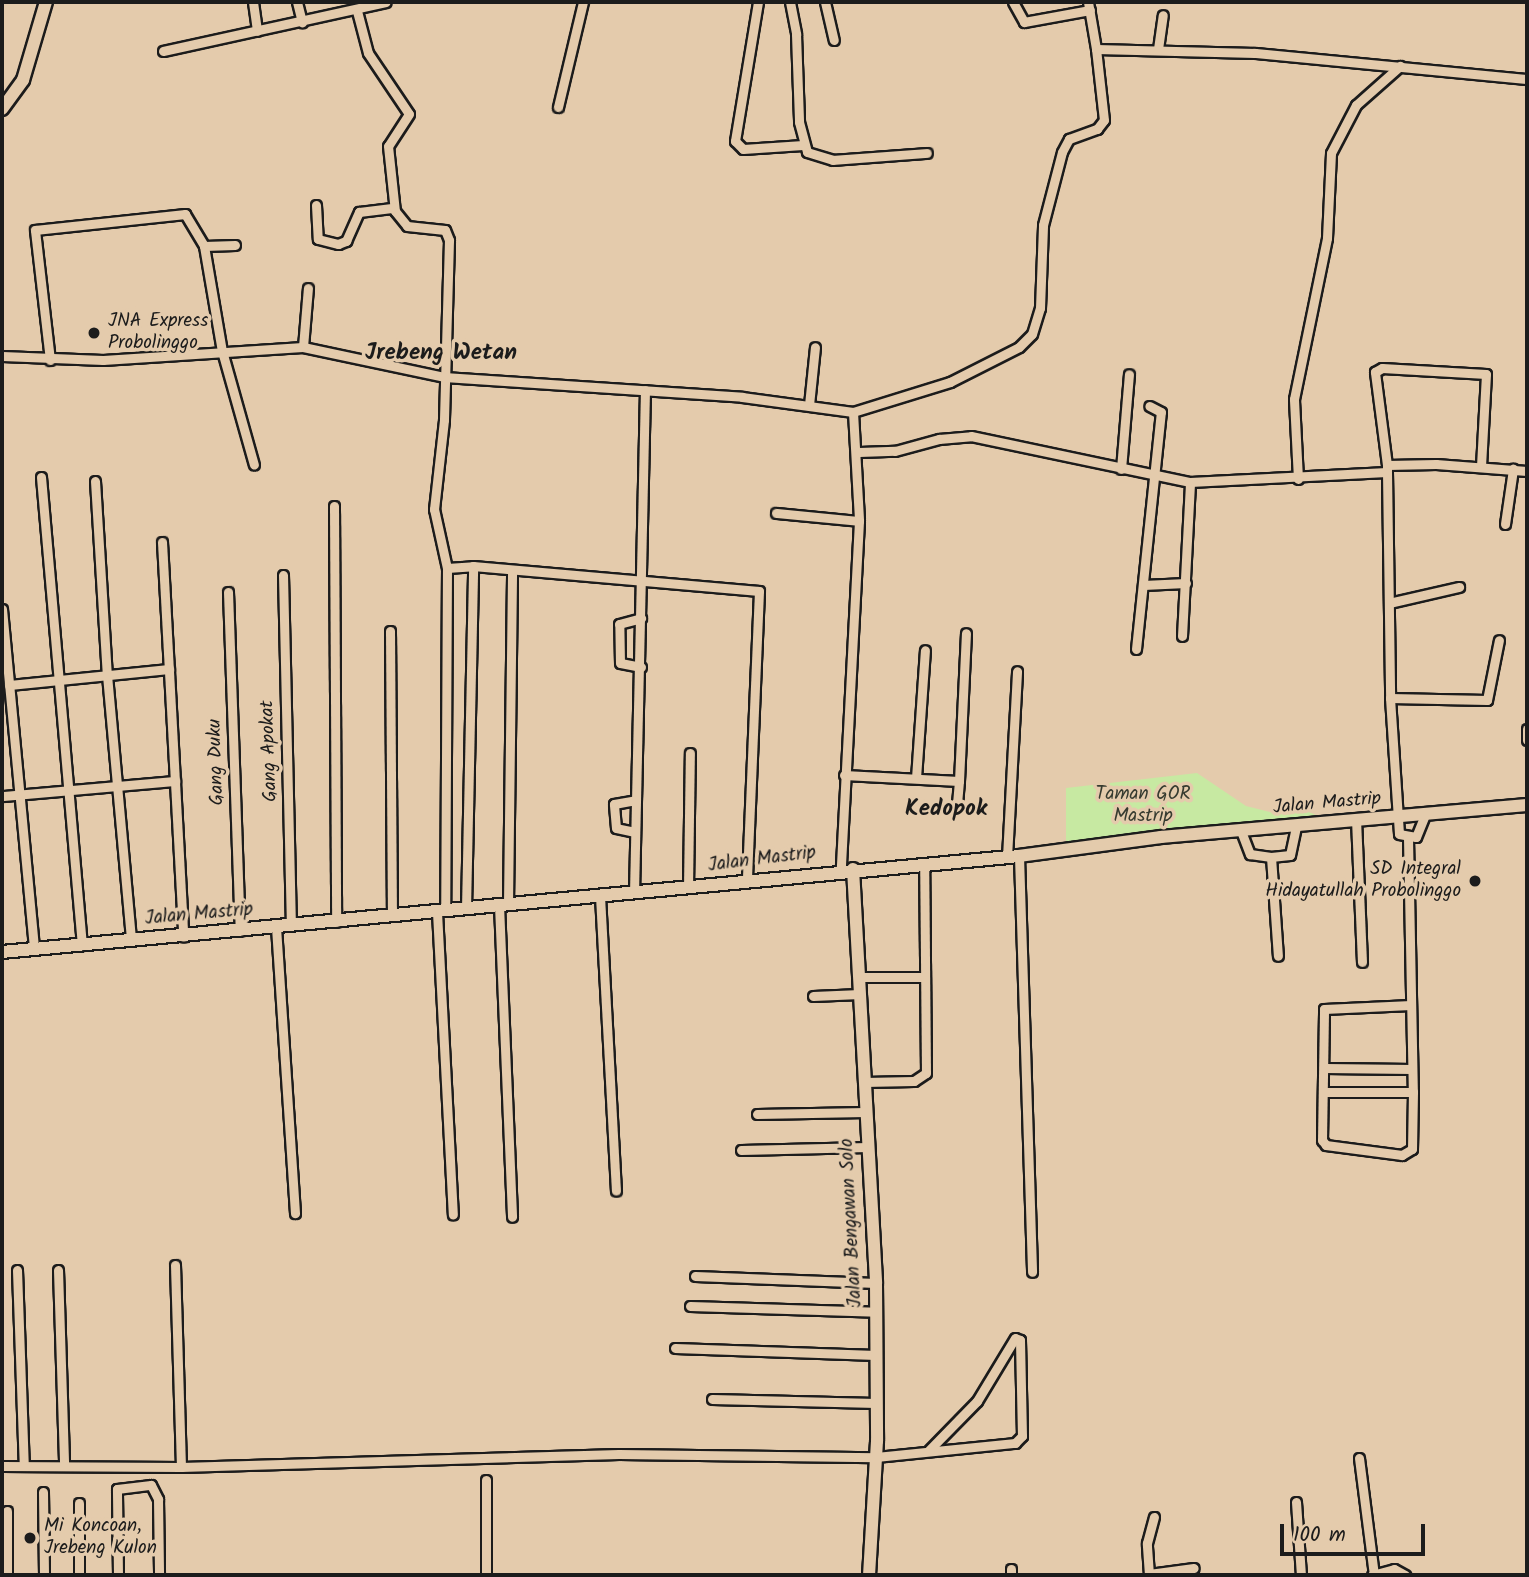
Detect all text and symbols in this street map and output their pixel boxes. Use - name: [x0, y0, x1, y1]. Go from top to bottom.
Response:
- place label: JNA Express Probolinggo: [108, 311, 208, 355]
- marker: JNA Express Probolinggo: [86, 325, 102, 341]
- district label: Jrebeng Wetan: [365, 339, 517, 367]
- street label: Gang Apokat: [257, 700, 283, 802]
- street label: Gang Duku: [204, 718, 230, 806]
- park label: Taman GOR Mastrip: [1095, 784, 1191, 828]
- street label: Jalan Mastrip: [1272, 788, 1382, 820]
- district label: Kedopok: [905, 795, 987, 823]
- street label: Jalan Mastrip: [707, 842, 817, 878]
- place label: SD Integral Hidayatullah Probolinggo: [1265, 859, 1461, 903]
- marker: SD Integral Hidayatullah Probolinggo: [1467, 873, 1483, 889]
- street label: Jalan Mastrip: [144, 899, 254, 931]
- street label: Jalan Bengawan Solo: [836, 1138, 868, 1308]
- scale bar: [1284, 1510, 1429, 1554]
- place label: Mi Koncoan, Jrebeng Kulon: [44, 1516, 157, 1560]
- text: 100 m: [1293, 1519, 1346, 1552]
- marker: Mi Koncoan, Jrebeng Kulon: [22, 1530, 38, 1546]

